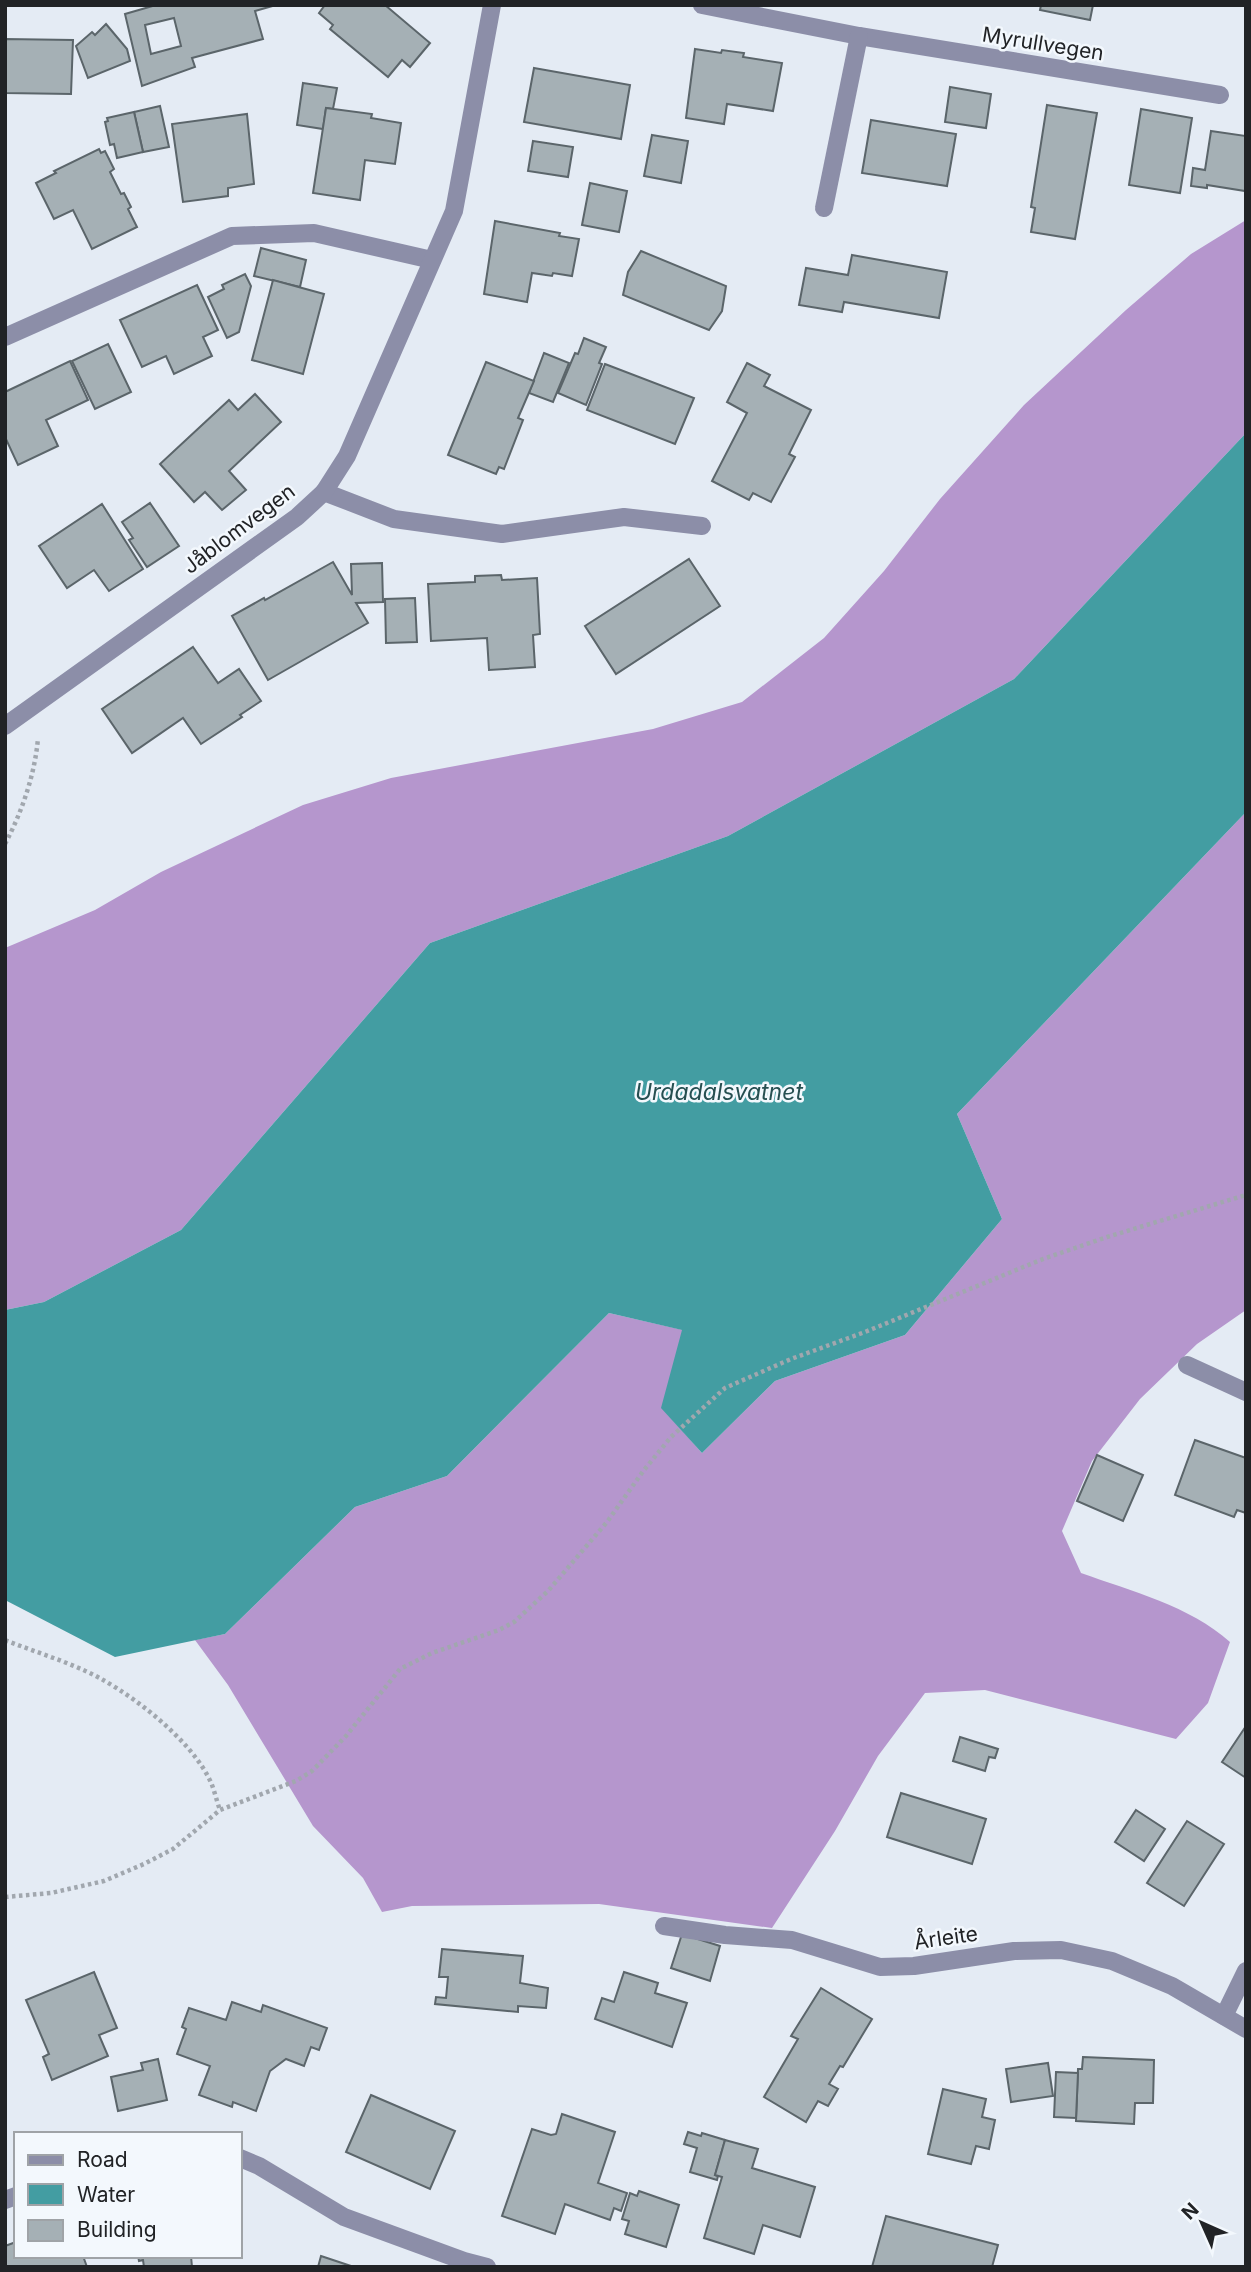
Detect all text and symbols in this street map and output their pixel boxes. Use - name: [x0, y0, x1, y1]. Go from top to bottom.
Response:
- street label: Myrullvegen: [981, 22, 1106, 65]
- street label: Jåblomvegen: [178, 478, 300, 579]
- water label: Urdadalsvatnet: [635, 1078, 803, 1106]
- street label: Årleite: [912, 1919, 979, 1954]
- legend: [14, 2132, 242, 2258]
- text: Road: [77, 2147, 128, 2172]
- text: Water: [77, 2182, 135, 2207]
- north arrow: [1167, 2188, 1237, 2258]
- text: N: [1177, 2198, 1204, 2225]
- text: Building: [77, 2217, 157, 2242]

